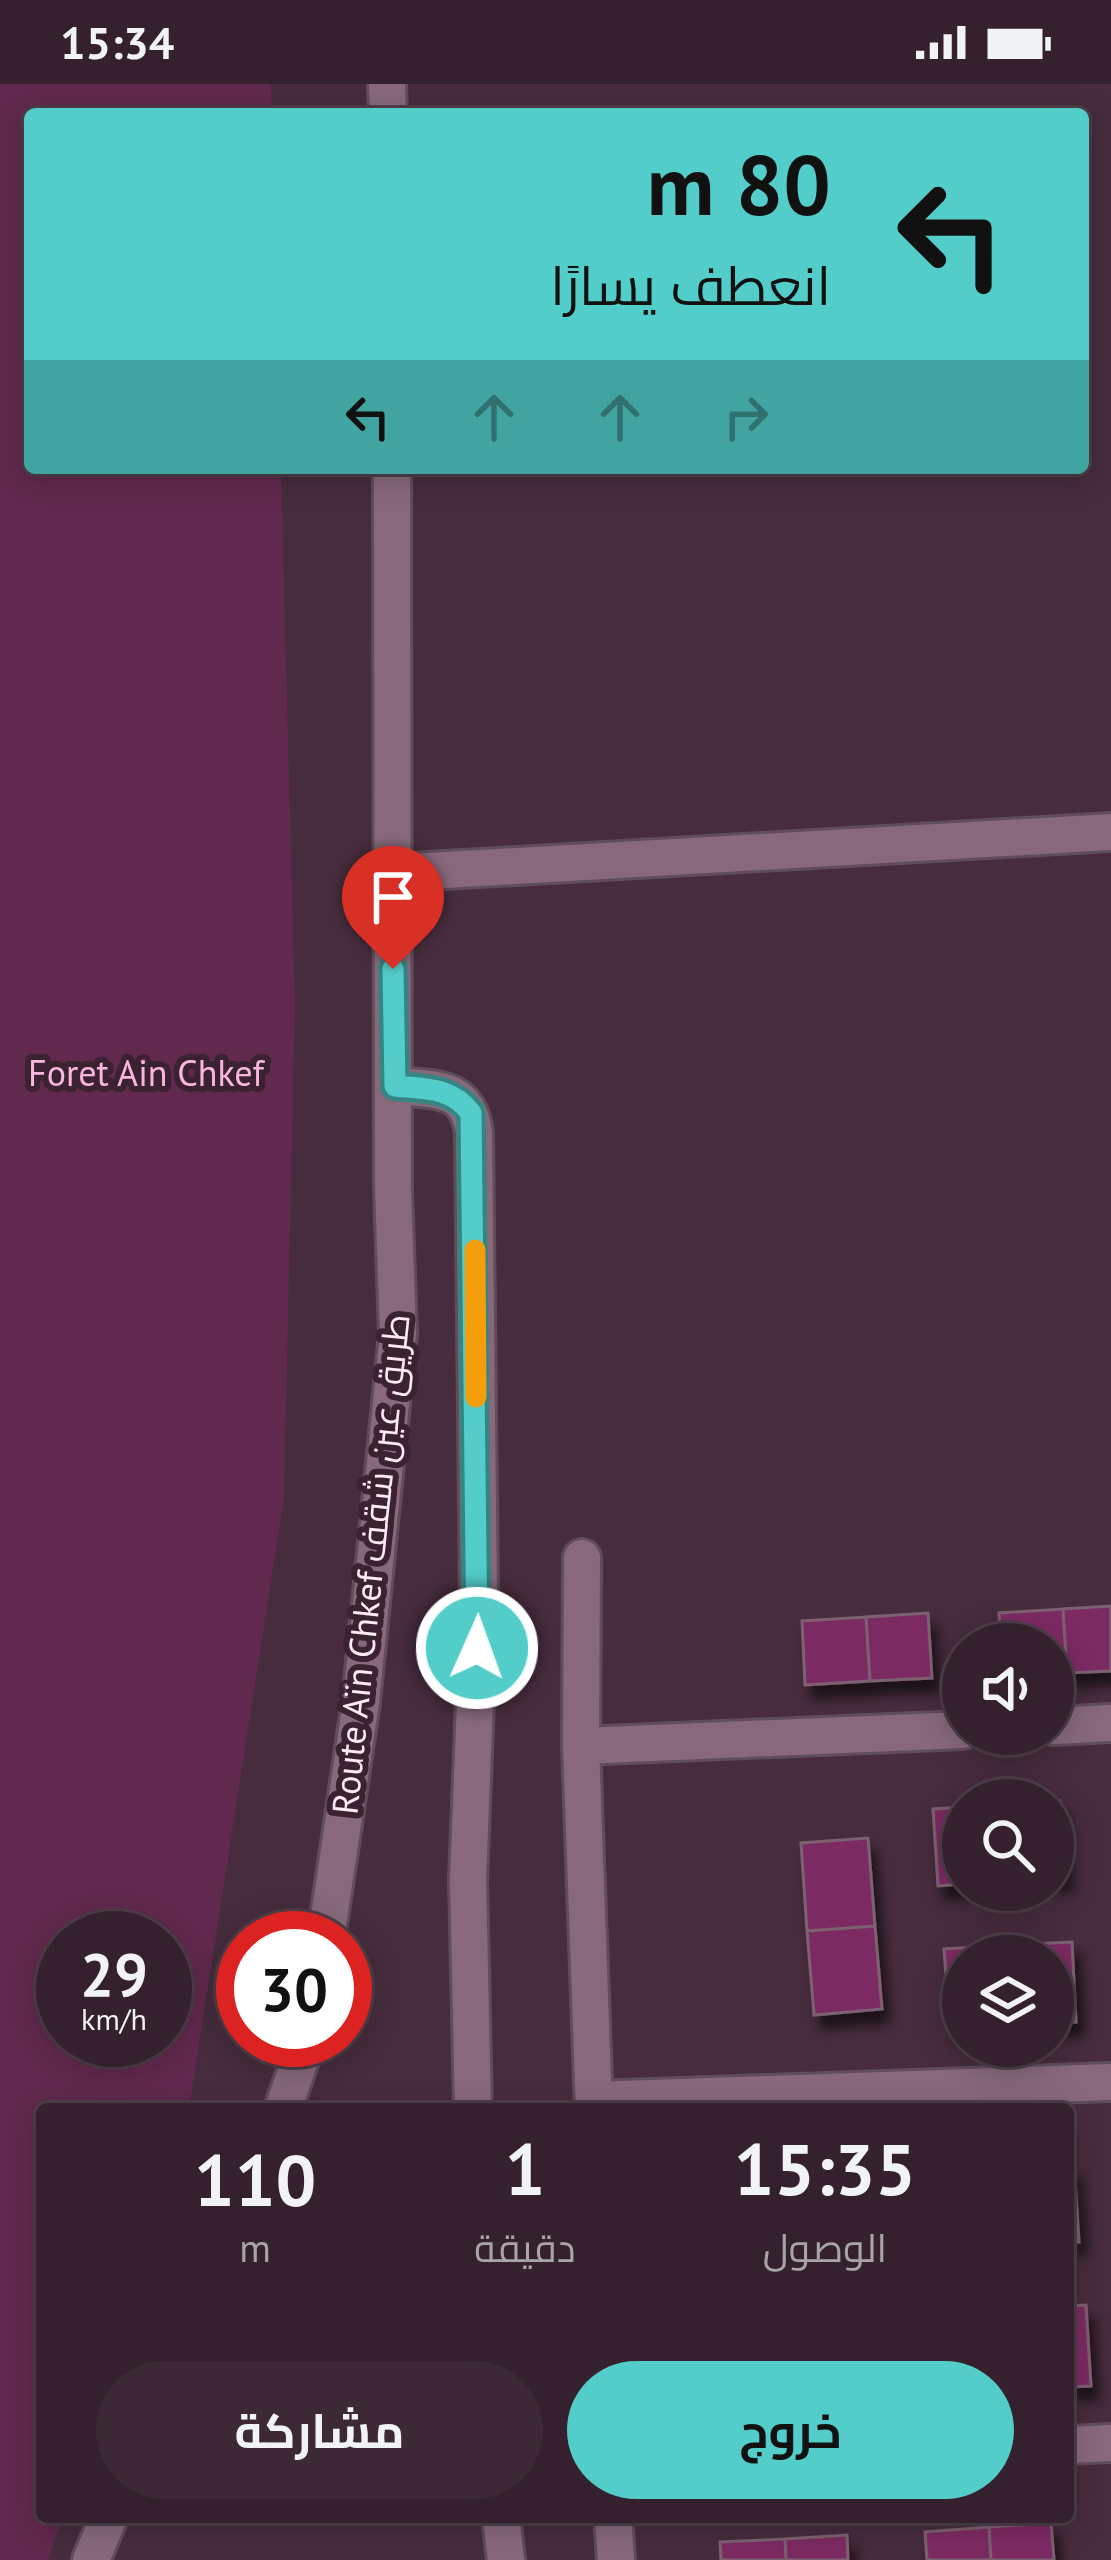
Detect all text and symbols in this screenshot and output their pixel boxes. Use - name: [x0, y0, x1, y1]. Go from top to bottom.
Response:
- text: 15:34: [60, 13, 174, 71]
- text: 80 m: [647, 129, 831, 238]
- icon: left: [873, 156, 1029, 312]
- text: انعطف يسارًا: [550, 250, 831, 320]
- icon: left: [335, 384, 401, 450]
- icon: ahead: [461, 384, 527, 450]
- icon: ahead: [587, 384, 653, 450]
- icon: right: [713, 384, 779, 450]
- pin: [342, 846, 444, 969]
- icon: arrive: [360, 864, 426, 930]
- park label: Foret Ain Chkef: [28, 1049, 265, 1096]
- street label: Route Aïn Chkef طريق عين شقف: [320, 1312, 420, 1816]
- position arrow: [414, 1585, 540, 1711]
- map controls: [942, 1623, 1074, 2067]
- button: sound: [942, 1623, 1074, 1755]
- button: search: [942, 1779, 1074, 1911]
- speed limit sign: 30: [216, 1911, 372, 2067]
- text: 29: [80, 1935, 148, 2013]
- button: layers: [942, 1935, 1074, 2067]
- text: km/h: [81, 1999, 147, 2038]
- text: 1: [505, 2122, 545, 2215]
- text: 15:35: [733, 2122, 916, 2215]
- text: 110: [194, 2133, 316, 2226]
- text: m: [239, 2222, 271, 2273]
- text: دقيقة: [474, 2222, 576, 2273]
- text: الوصول: [763, 2222, 887, 2273]
- button: مشاركة: [96, 2361, 543, 2499]
- button: خروج: [567, 2361, 1014, 2499]

